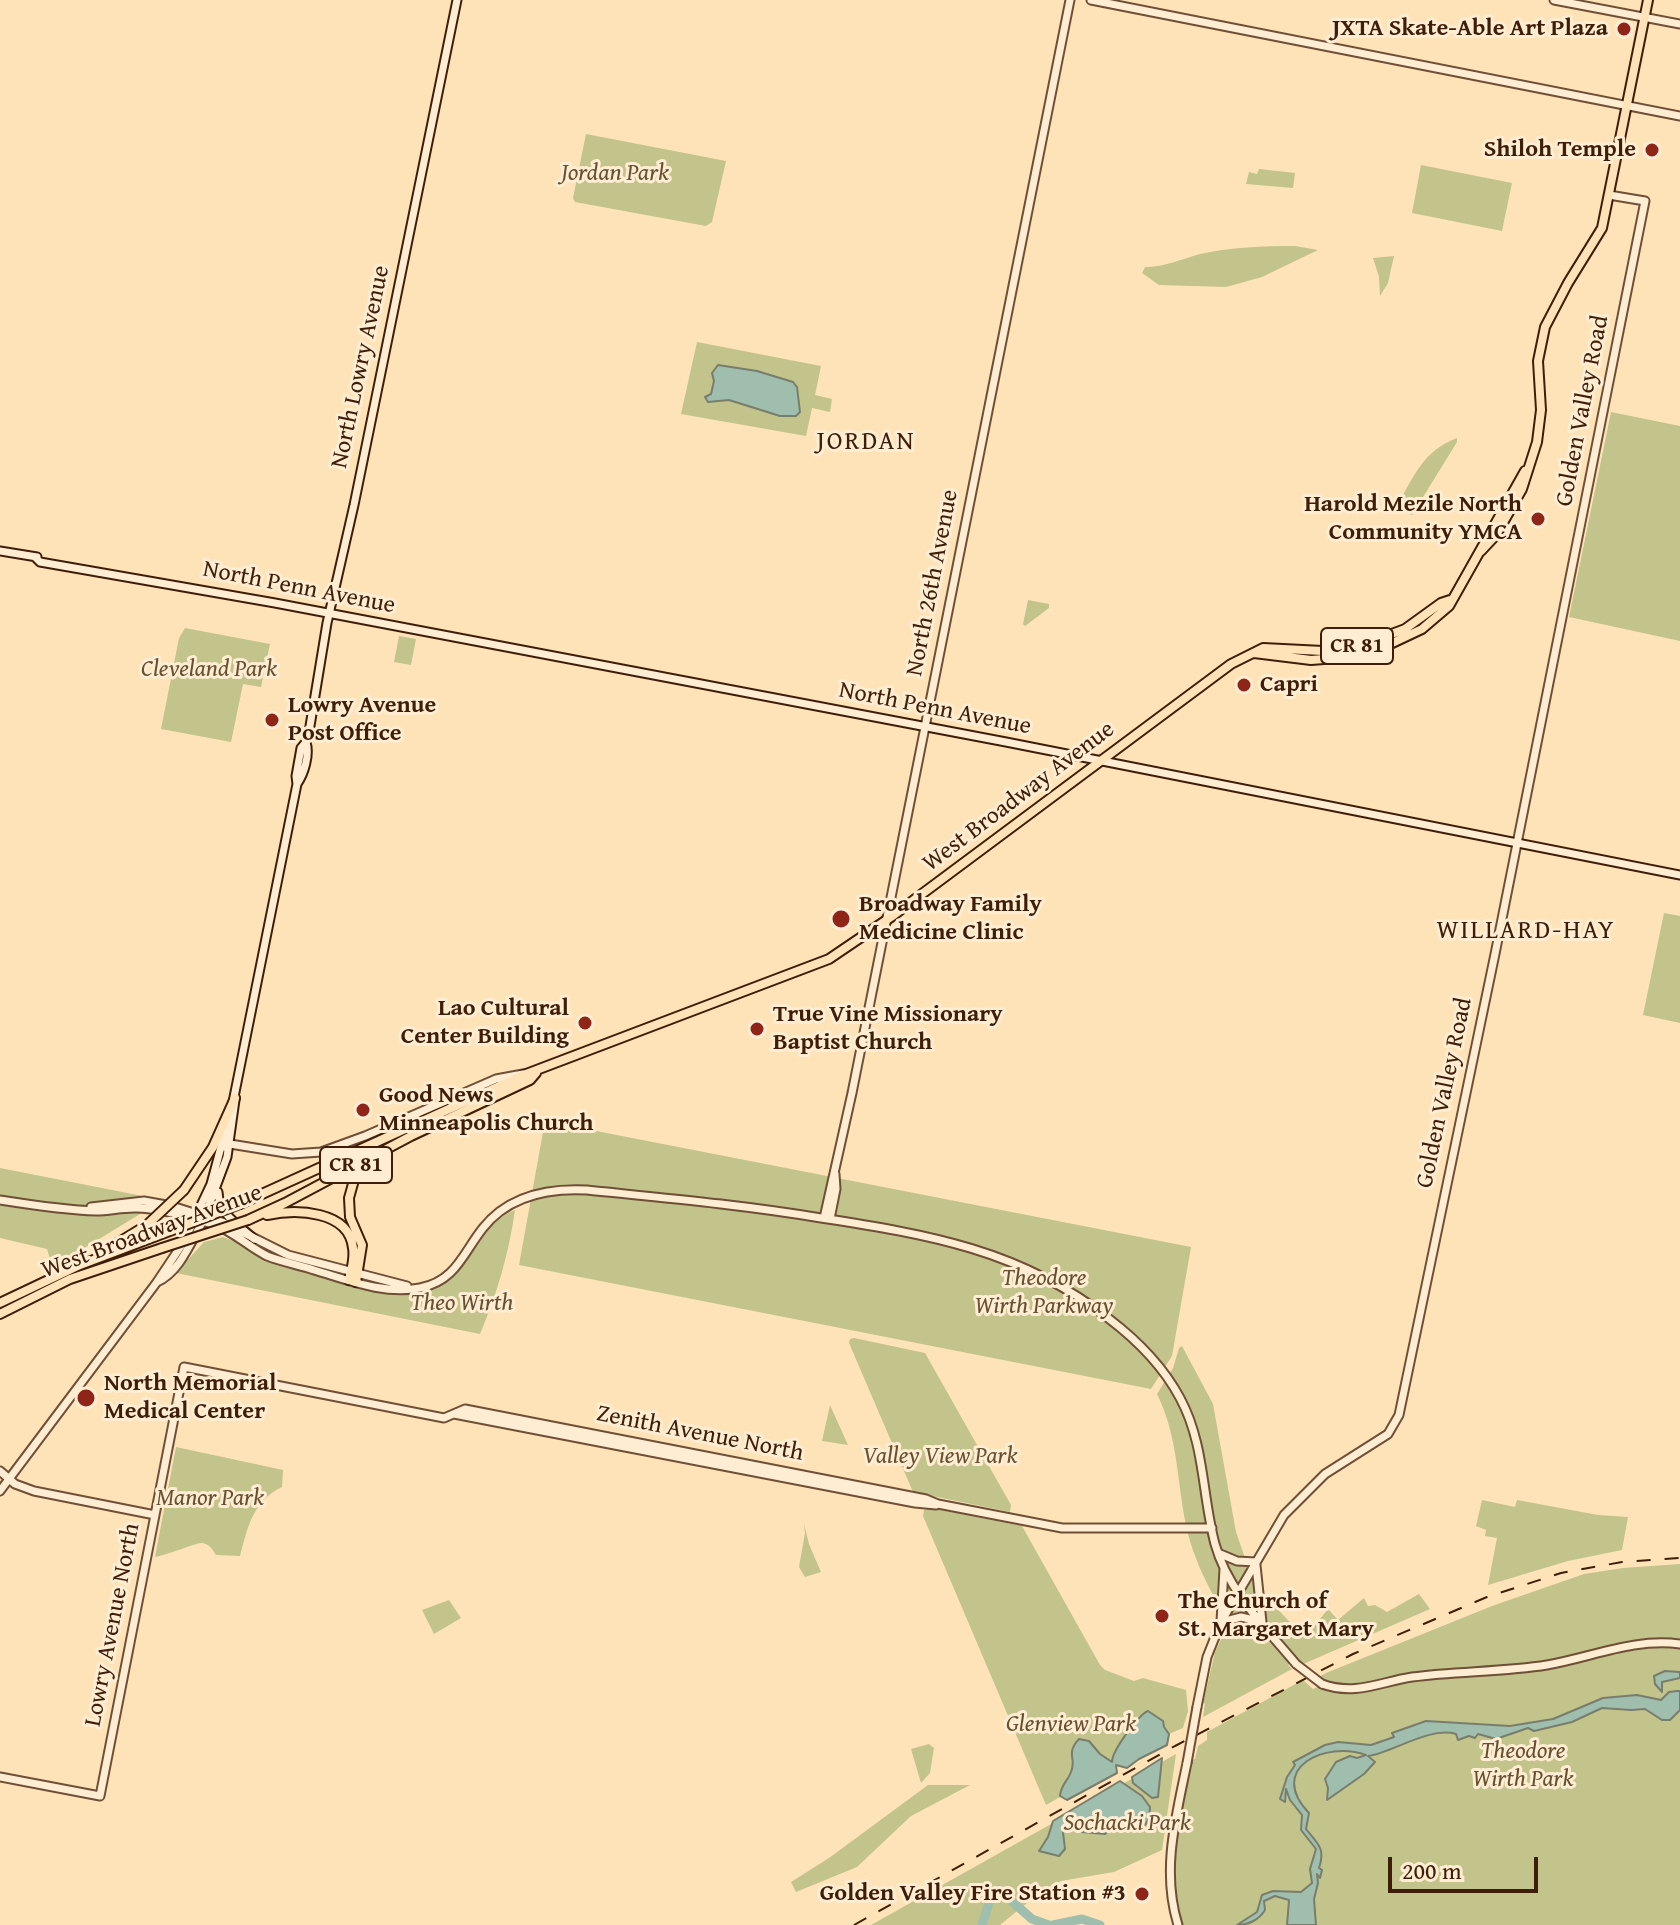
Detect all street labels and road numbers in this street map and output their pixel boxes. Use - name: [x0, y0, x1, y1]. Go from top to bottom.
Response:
- street label: North Lowry Avenue: [325, 263, 397, 471]
- street label: Golden Valley Road: [1550, 313, 1616, 509]
- street label: North 26th Avenue: [901, 487, 965, 679]
- street label: North Penn Avenue: [200, 555, 398, 621]
- road number: CR 81: [1321, 628, 1393, 664]
- street label: North Penn Avenue: [836, 676, 1034, 742]
- street label: West Broadway Avenue: [917, 716, 1121, 878]
- street label: Golden Valley Road: [1411, 995, 1479, 1191]
- road number: CR 81: [320, 1147, 392, 1183]
- street label: West Broadway Avenue: [38, 1179, 266, 1285]
- street label: Zenith Avenue North: [594, 1400, 806, 1468]
- street label: Lowry Avenue North: [79, 1521, 147, 1729]

